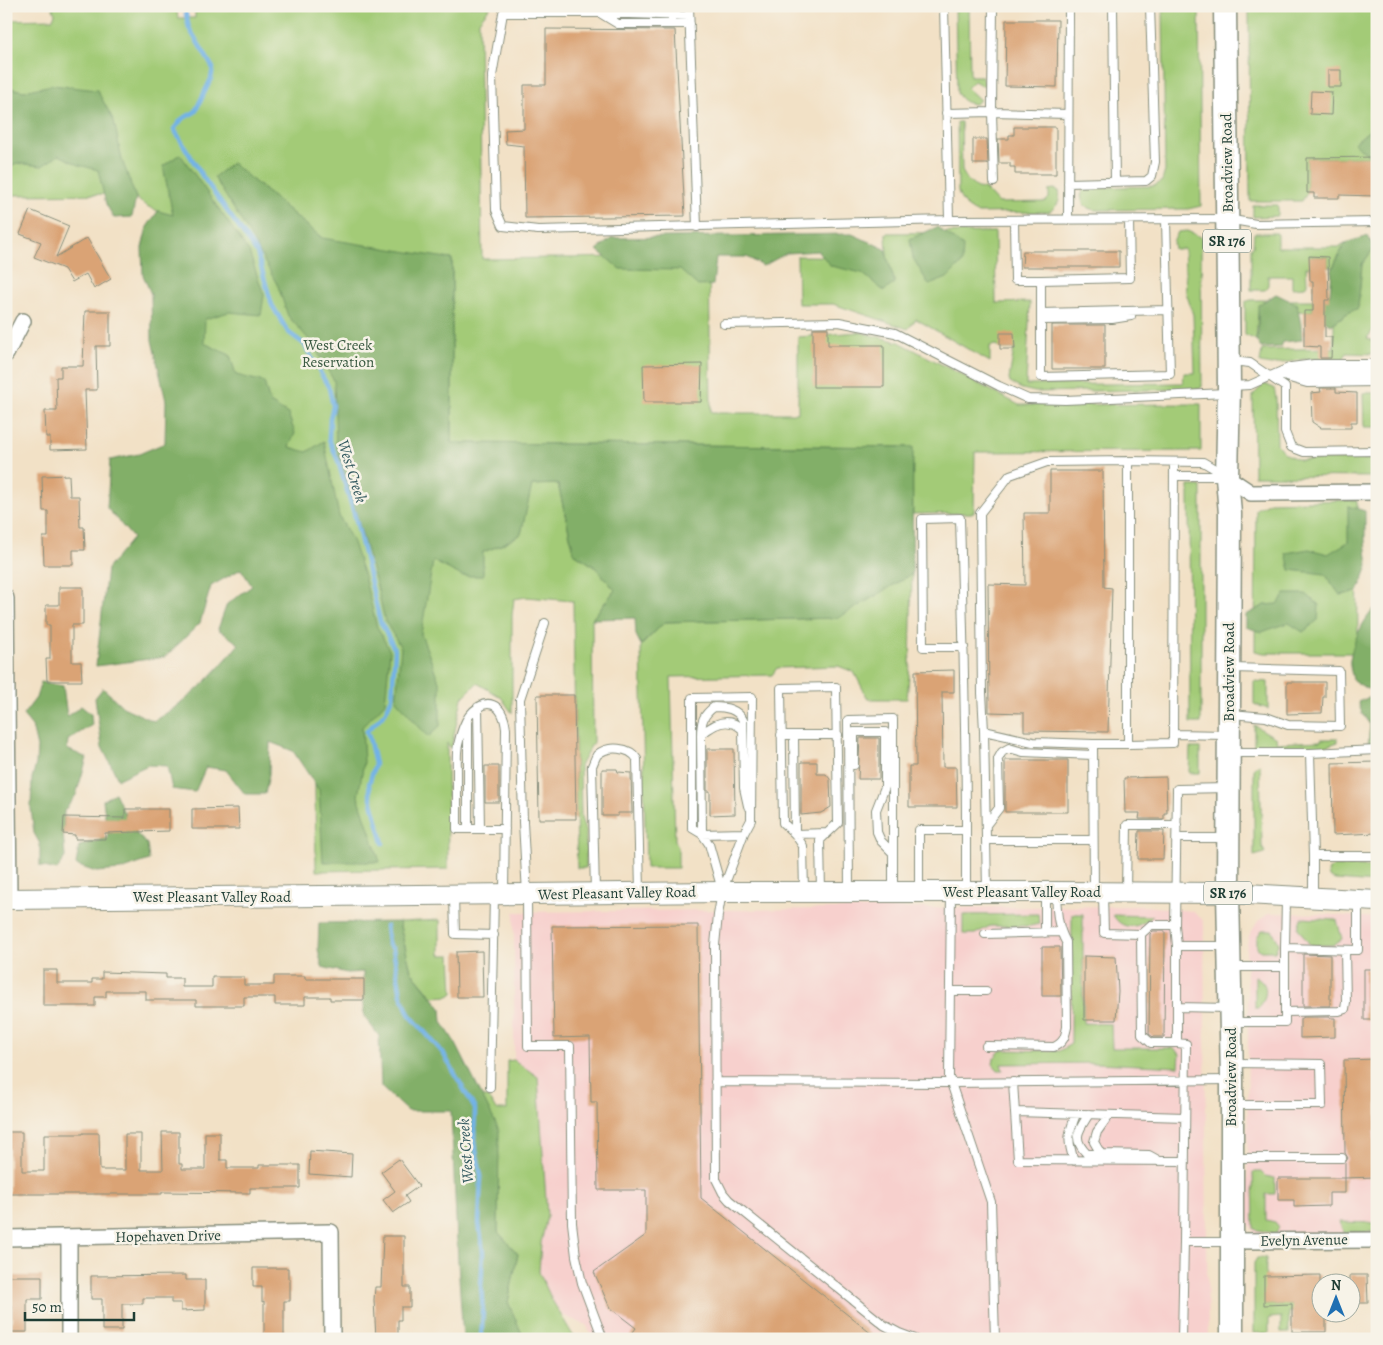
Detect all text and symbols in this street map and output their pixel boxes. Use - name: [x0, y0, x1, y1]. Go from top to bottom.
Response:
- street label: Broadview Road: [1216, 112, 1238, 213]
- road number: SR 176: [1203, 230, 1251, 252]
- park label: West Creek Reservation: [302, 335, 374, 372]
- water label: West Creek: [332, 437, 372, 505]
- street label: Broadview Road: [1219, 621, 1239, 722]
- road number: SR 176: [1204, 881, 1252, 904]
- street label: West Pleasant Valley Road: [537, 882, 697, 904]
- street label: West Pleasant Valley Road: [942, 882, 1102, 902]
- street label: West Pleasant Valley Road: [132, 887, 292, 907]
- street label: Broadview Road: [1221, 1026, 1241, 1127]
- water label: West Creek: [453, 1118, 479, 1184]
- street label: Hopehaven Drive: [115, 1225, 221, 1247]
- street label: Evelyn Avenue: [1260, 1229, 1348, 1251]
- north arrow: [1310, 1272, 1360, 1322]
- text: N: [1331, 1276, 1341, 1295]
- scale bar: [25, 1290, 134, 1322]
- text: 50 m: [32, 1297, 62, 1317]

